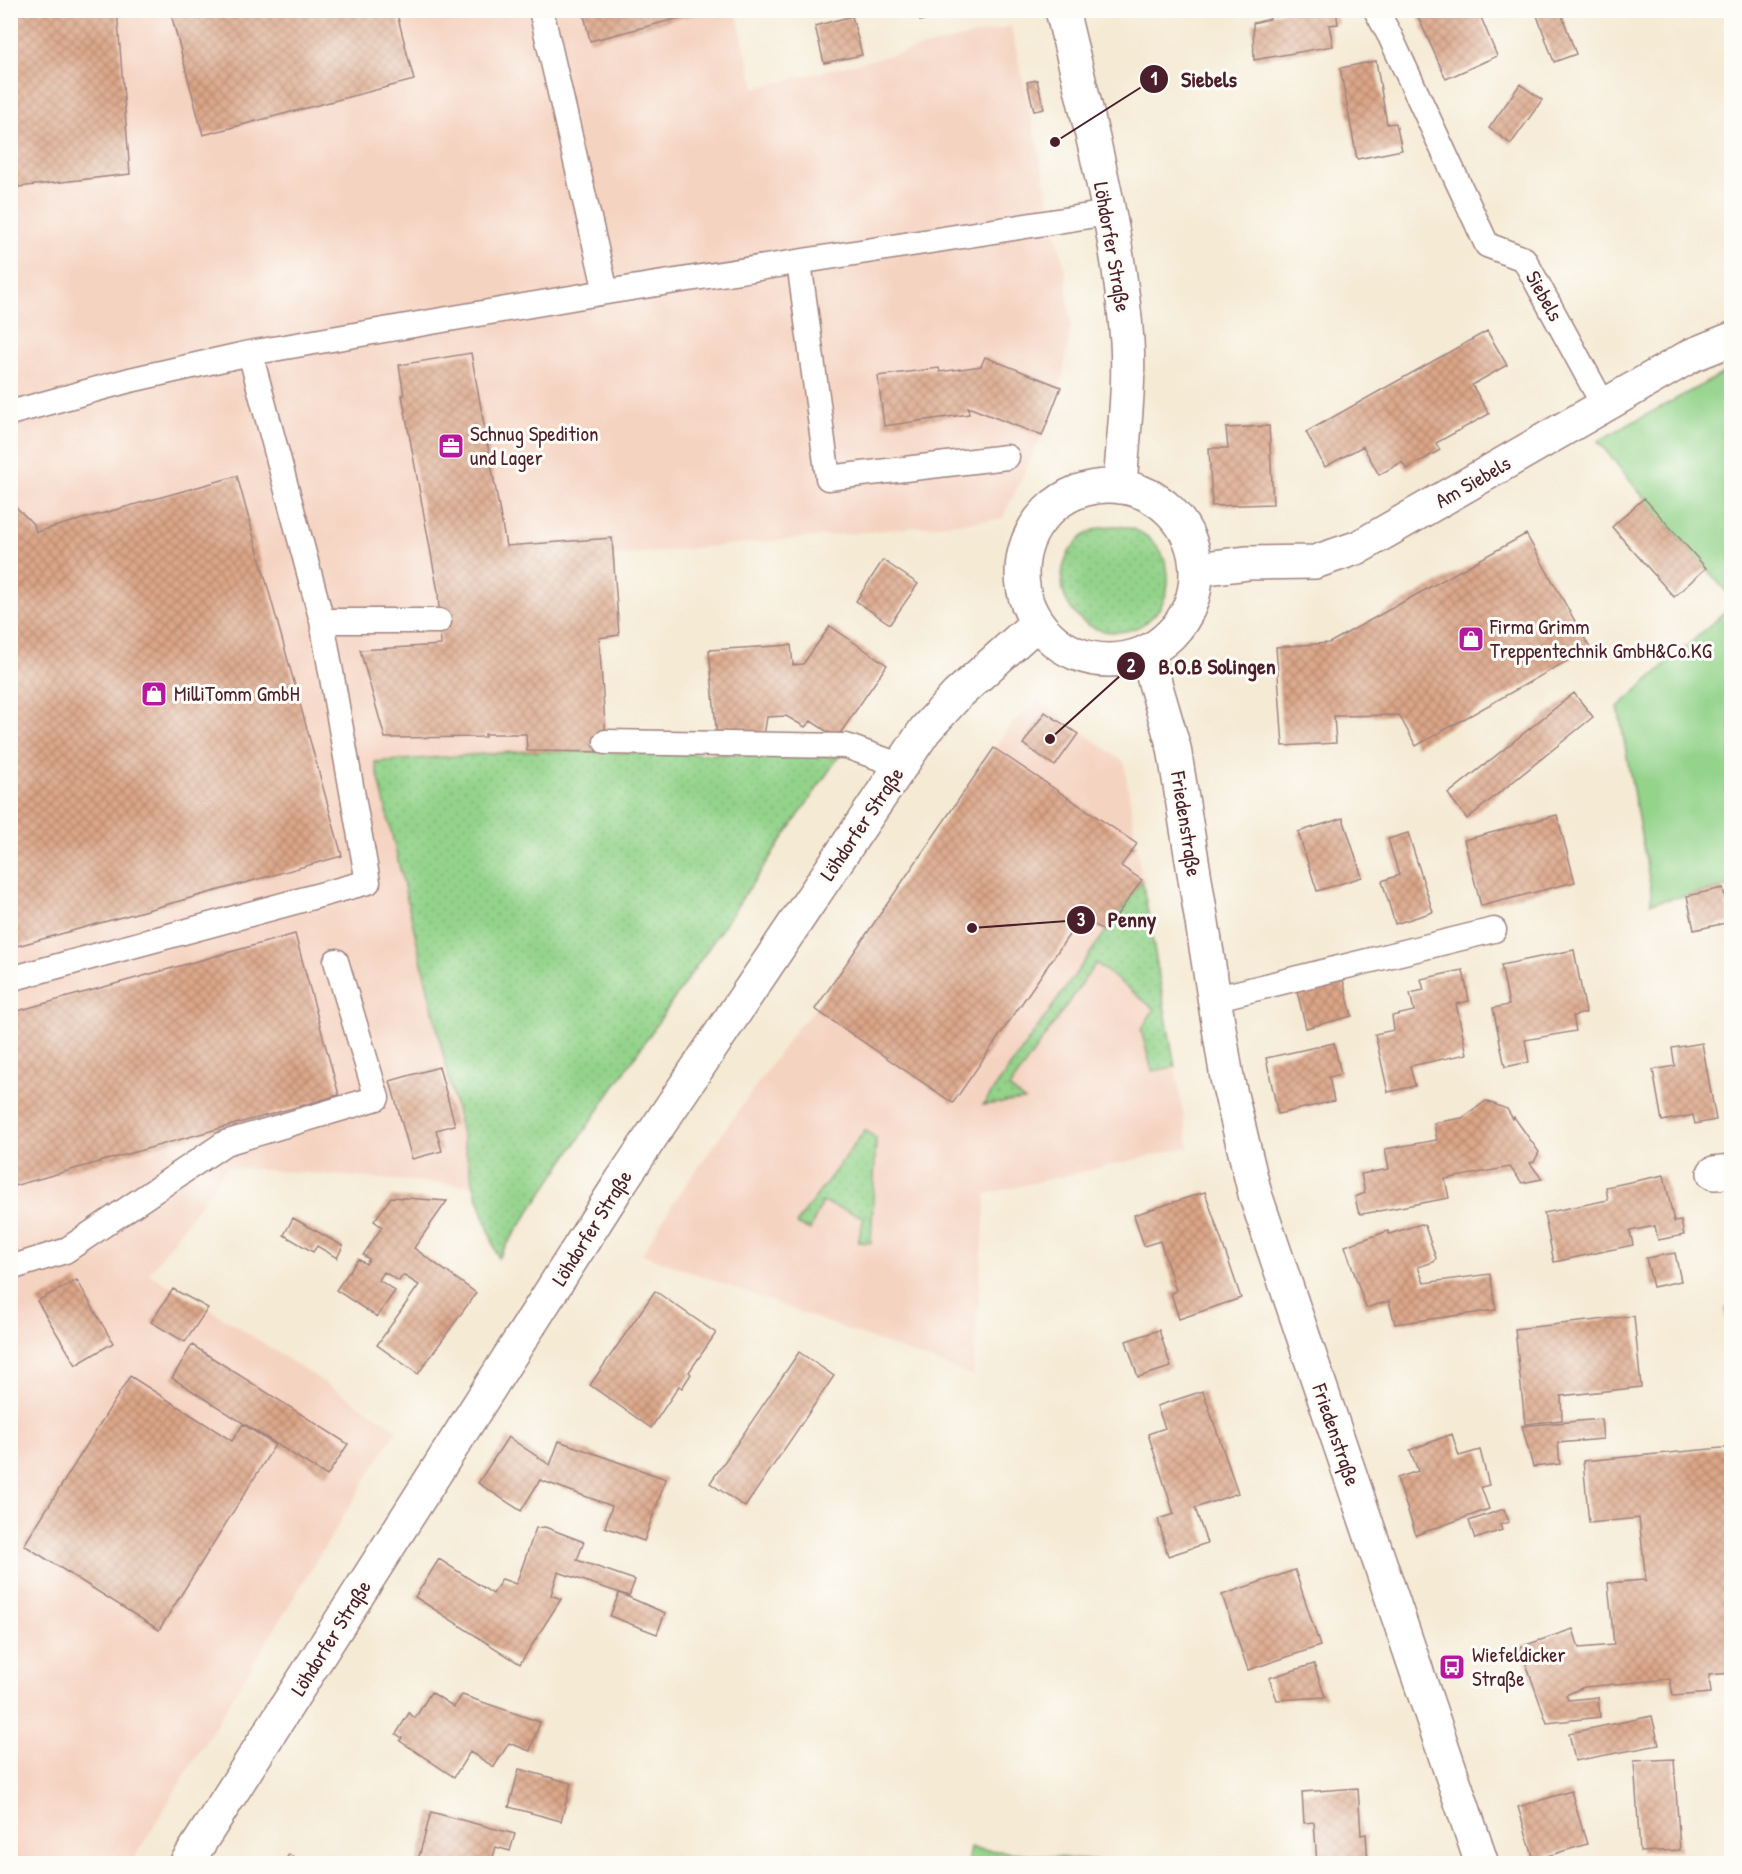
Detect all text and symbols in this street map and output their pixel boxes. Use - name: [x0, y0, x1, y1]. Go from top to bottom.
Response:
- callout: Siebels: [1139, 59, 1249, 99]
- text: Siebels: [1181, 64, 1237, 94]
- text: 1: [1151, 66, 1158, 91]
- street label: Löhdorfer Straße: [1087, 180, 1138, 314]
- street label: Siebels: [1519, 265, 1570, 326]
- place label: Schnug Spedition und Lager: [470, 419, 598, 472]
- office icon: Schnug Spedition und Lager: [436, 431, 466, 461]
- street label: Am Siebels: [1430, 448, 1516, 515]
- place label: Firma Grimm Treppentechnik GmbH&Co.KG: [1489, 612, 1712, 665]
- shop icon: Firma Grimm Treppentechnik GmbH&Co.KG: [1456, 624, 1486, 654]
- callout: B.O.B Solingen: [1116, 646, 1287, 686]
- text: B.O.B Solingen: [1158, 651, 1276, 682]
- text: 2: [1127, 653, 1136, 678]
- shop icon: MilliTomm GmbH: [139, 679, 169, 709]
- place label: MilliTomm GmbH: [174, 679, 300, 708]
- street label: Löhdorfer Straße: [813, 761, 910, 886]
- street label: Friedenstraße: [1164, 768, 1209, 879]
- callout: Penny: [1066, 900, 1168, 940]
- text: Penny: [1108, 904, 1157, 935]
- text: 3: [1077, 907, 1085, 932]
- street label: Löhdorfer Straße: [544, 1164, 639, 1291]
- street label: Friedenstraße: [1305, 1379, 1367, 1490]
- street label: Löhdorfer Straße: [283, 1574, 378, 1701]
- place label: Wiefeldicker Straße: [1472, 1640, 1566, 1693]
- bus stop icon: Wiefeldicker Straße: [1437, 1652, 1467, 1682]

